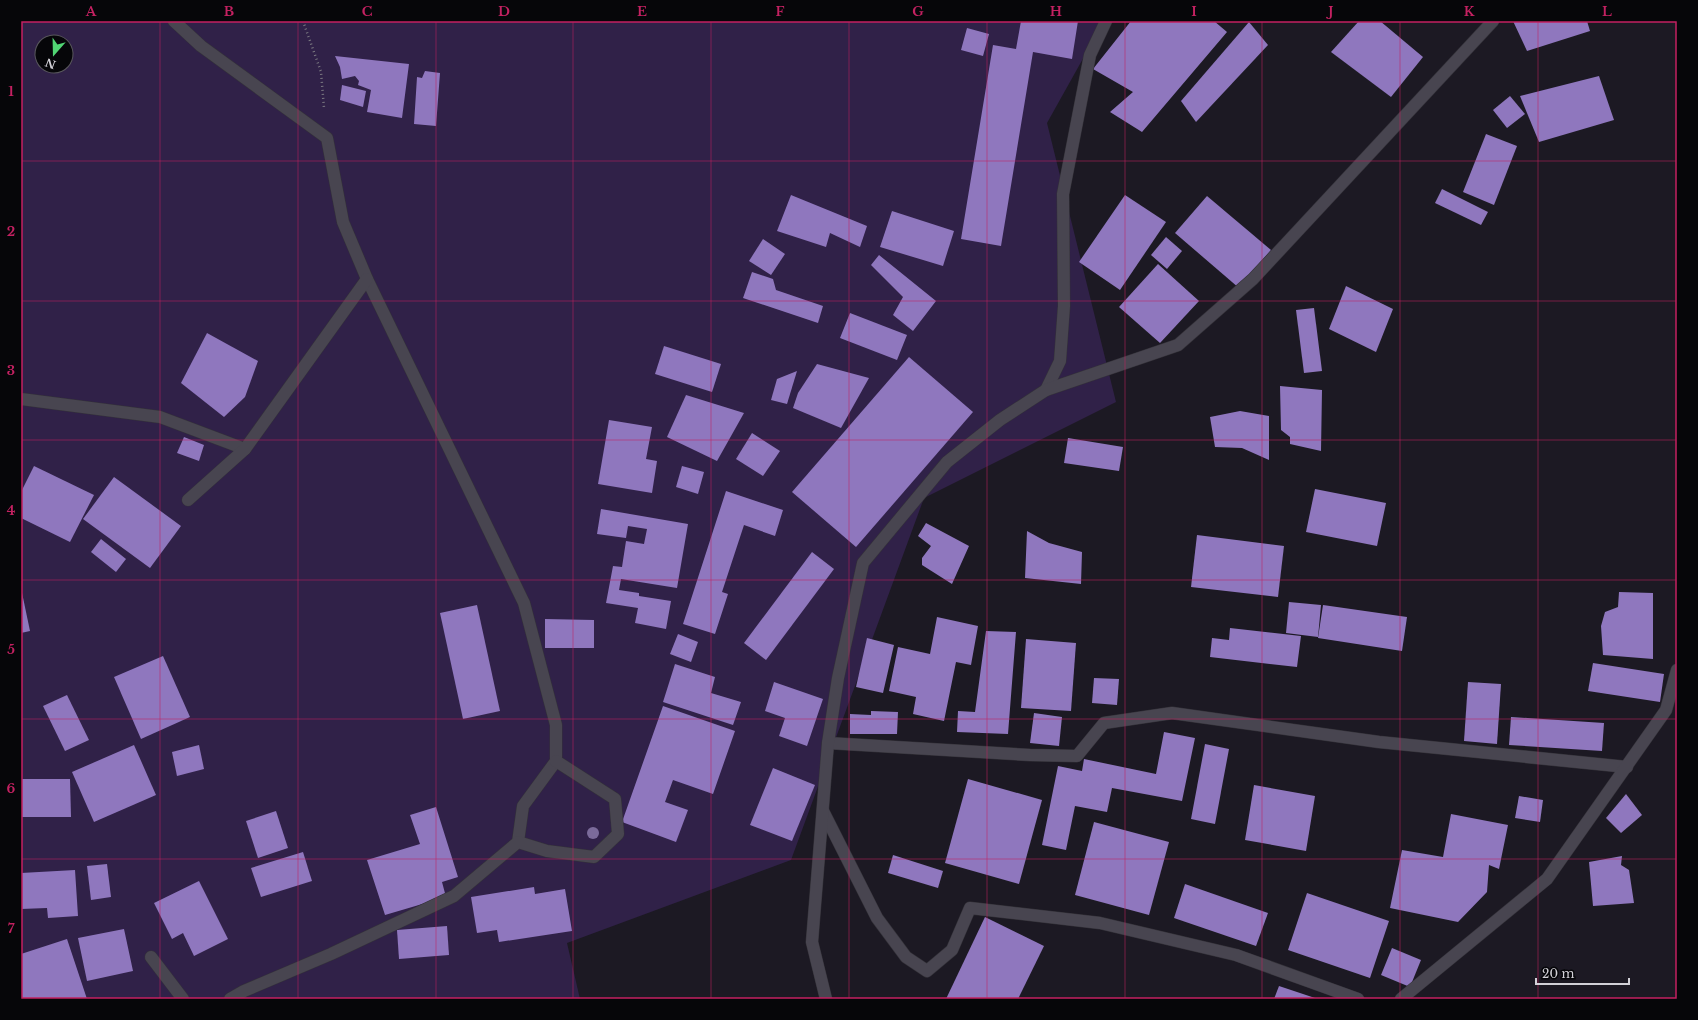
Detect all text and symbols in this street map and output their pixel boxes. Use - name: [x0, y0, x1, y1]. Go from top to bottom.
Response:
- text: A: [85, 3, 97, 20]
- text: B: [224, 3, 234, 20]
- text: C: [362, 3, 373, 20]
- text: D: [498, 3, 510, 20]
- text: E: [637, 3, 647, 20]
- text: F: [776, 3, 785, 20]
- text: G: [912, 3, 924, 20]
- text: H: [1050, 3, 1062, 20]
- text: I: [1191, 3, 1197, 20]
- text: J: [1325, 3, 1334, 20]
- text: K: [1464, 3, 1475, 20]
- text: L: [1602, 3, 1612, 20]
- north arrow: [34, 34, 74, 74]
- text: N: [43, 55, 58, 72]
- text: 1: [8, 83, 14, 100]
- text: 2: [7, 223, 15, 240]
- text: 3: [7, 362, 15, 379]
- text: 4: [7, 502, 16, 519]
- text: 5: [7, 641, 15, 658]
- text: 6: [7, 780, 16, 797]
- text: 7: [8, 920, 15, 937]
- scale bar: [1536, 960, 1629, 986]
- text: 20 m: [1542, 966, 1574, 981]

